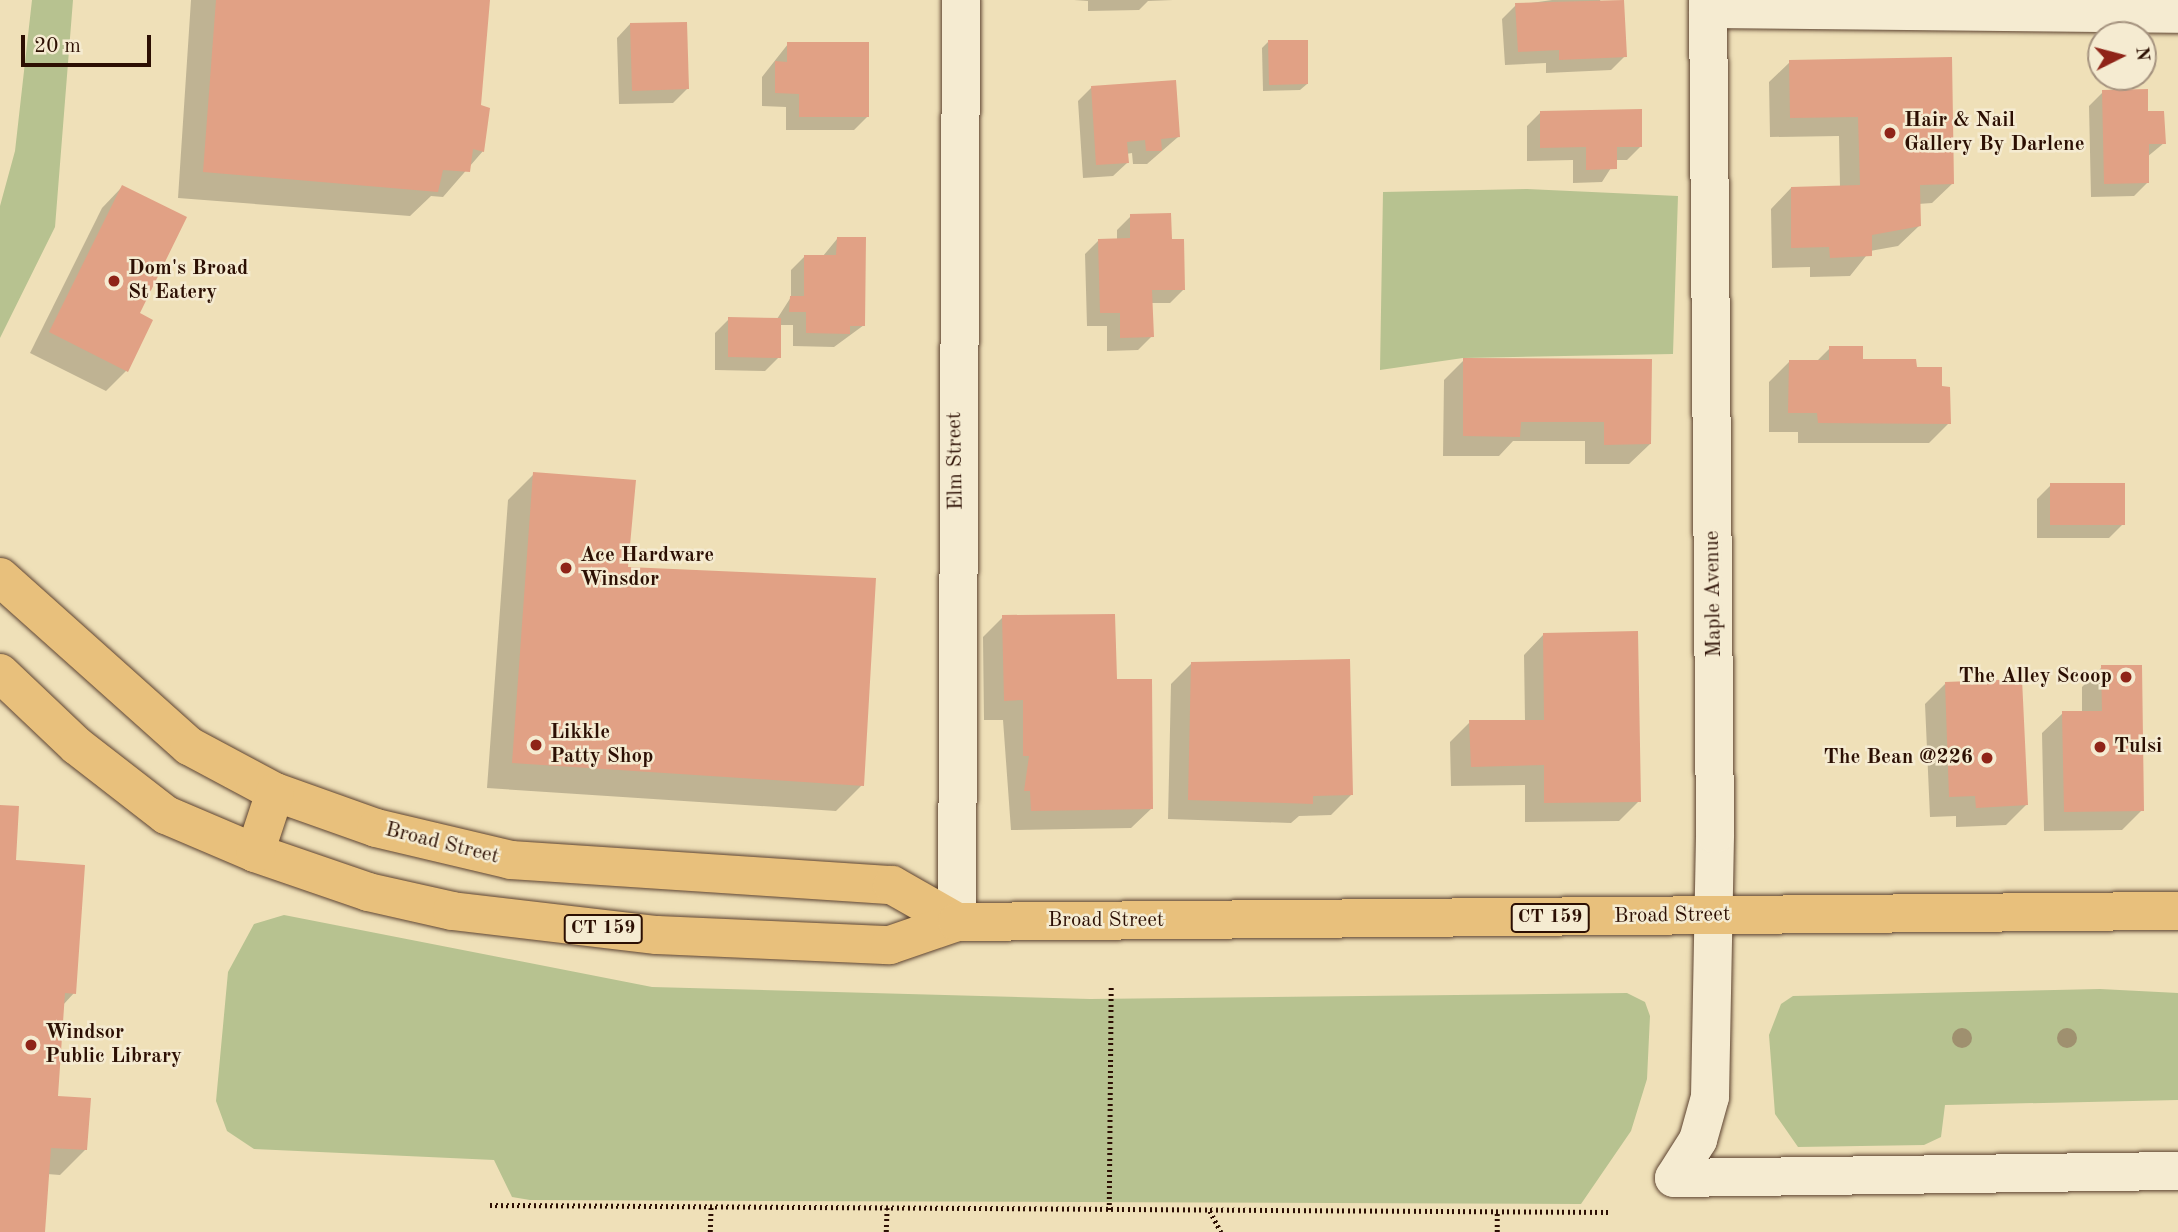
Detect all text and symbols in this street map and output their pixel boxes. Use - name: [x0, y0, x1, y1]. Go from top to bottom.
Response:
- scale bar: [24, 21, 154, 65]
- north arrow: [2087, 21, 2157, 91]
- text: 20 m: [34, 36, 81, 57]
- text: N: [2131, 46, 2152, 62]
- place label: Hair & Nail Gallery By Darlene: [1904, 108, 2085, 158]
- marker: Hair & Nail Gallery By Darlene: [1882, 125, 1898, 141]
- place label: Dom's Broad St Eatery: [128, 256, 248, 306]
- marker: Dom's Broad St Eatery: [106, 273, 122, 289]
- street label: Elm Street: [943, 412, 969, 510]
- street label: Maple Avenue: [1700, 530, 1728, 658]
- place label: Ace Hardware Winsdor: [580, 543, 714, 593]
- marker: Ace Hardware Winsdor: [558, 560, 574, 576]
- place label: The Alley Scoop: [1958, 664, 2112, 690]
- marker: The Alley Scoop: [2118, 669, 2134, 685]
- place label: Likkle Patty Shop: [550, 720, 653, 770]
- place label: Tulsi: [2114, 734, 2162, 760]
- marker: Likkle Patty Shop: [528, 737, 544, 753]
- marker: Tulsi: [2092, 739, 2108, 755]
- place label: The Bean @226: [1824, 745, 1973, 771]
- marker: The Bean @226: [1979, 750, 1995, 766]
- street label: Broad Street: [382, 818, 502, 870]
- road number: CT 159: [1510, 902, 1590, 934]
- street label: Broad Street: [1614, 902, 1730, 930]
- street label: Broad Street: [1048, 908, 1164, 934]
- road number: CT 159: [563, 914, 643, 945]
- place label: Windsor Public Library: [45, 1020, 182, 1070]
- marker: Windsor Public Library: [23, 1037, 39, 1053]

